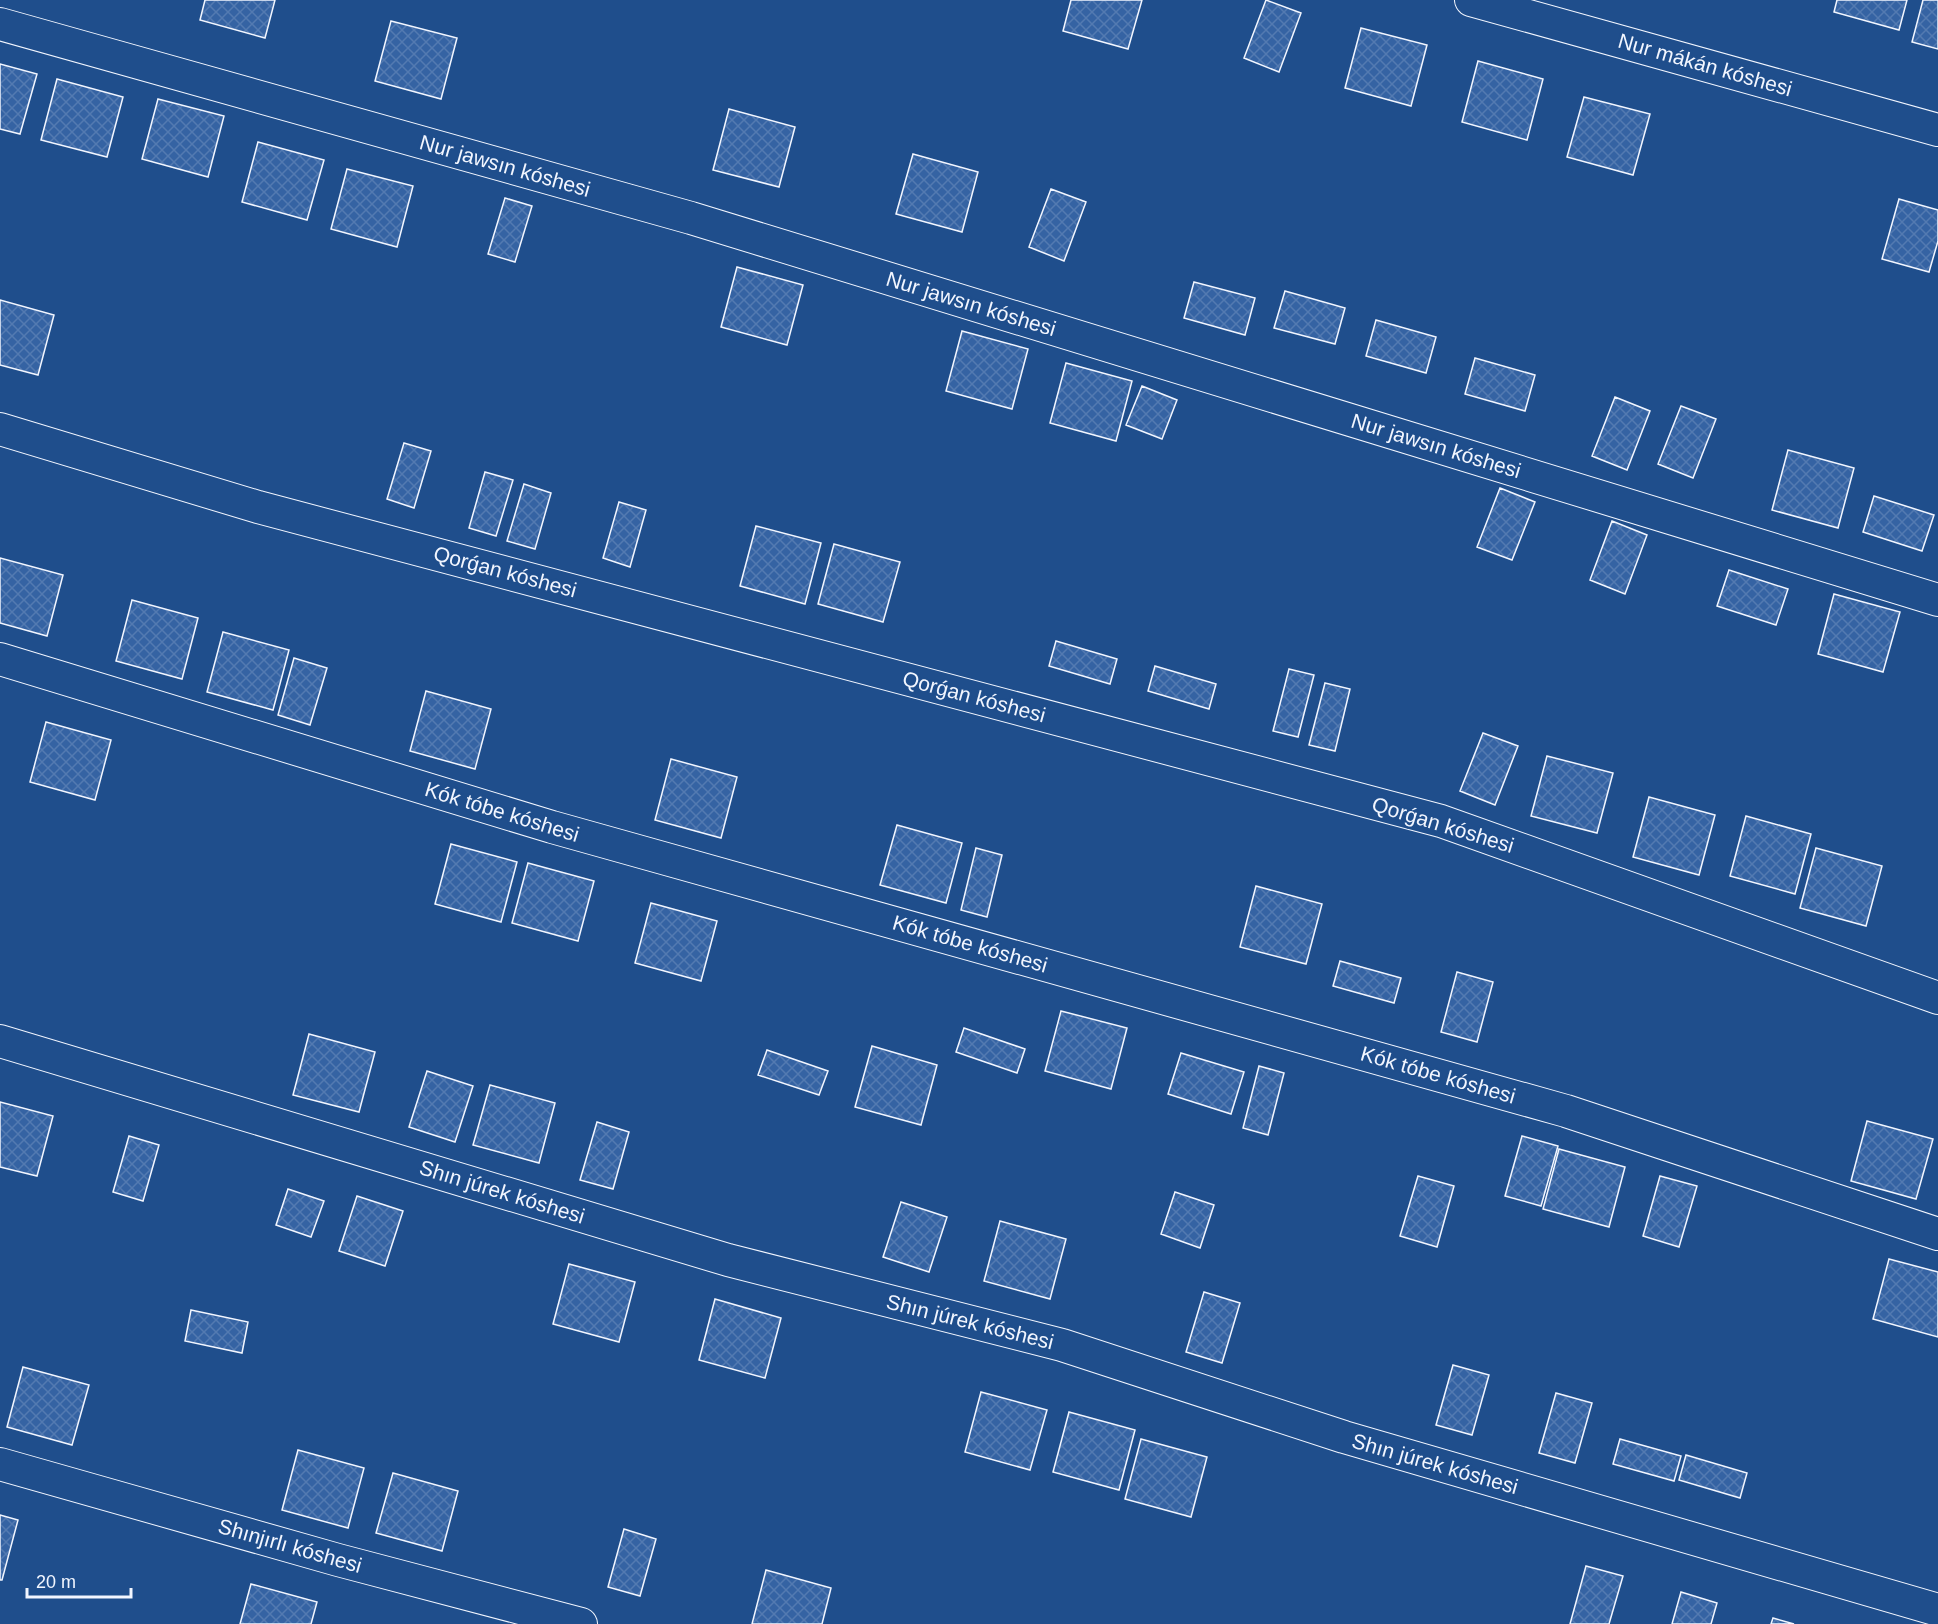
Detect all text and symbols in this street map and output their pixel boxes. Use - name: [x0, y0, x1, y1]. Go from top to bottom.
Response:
- street label: Nur mákán kóshesi: [1616, 29, 1795, 100]
- street label: Nur jawsın kóshesi: [417, 130, 593, 201]
- street label: Nur jawsın kóshesi: [884, 267, 1059, 340]
- street label: Nur jawsın kóshesi: [1349, 409, 1524, 482]
- street label: Qorǵan kóshesi: [431, 541, 579, 602]
- street label: Qorǵan kóshesi: [900, 666, 1048, 727]
- street label: Kók tóbe kóshesi: [422, 777, 582, 846]
- street label: Qorǵan kóshesi: [1369, 792, 1517, 857]
- street label: Kók tóbe kóshesi: [890, 910, 1050, 977]
- street label: Kók tóbe kóshesi: [1358, 1041, 1518, 1108]
- street label: Shın júrek kóshesi: [417, 1155, 588, 1228]
- street label: Shın júrek kóshesi: [884, 1290, 1056, 1353]
- street label: Shın júrek kóshesi: [1349, 1429, 1521, 1498]
- street label: Shınjırlı kóshesi: [216, 1514, 365, 1577]
- scale bar: [27, 1561, 130, 1599]
- text: 20 m: [36, 1572, 76, 1592]

